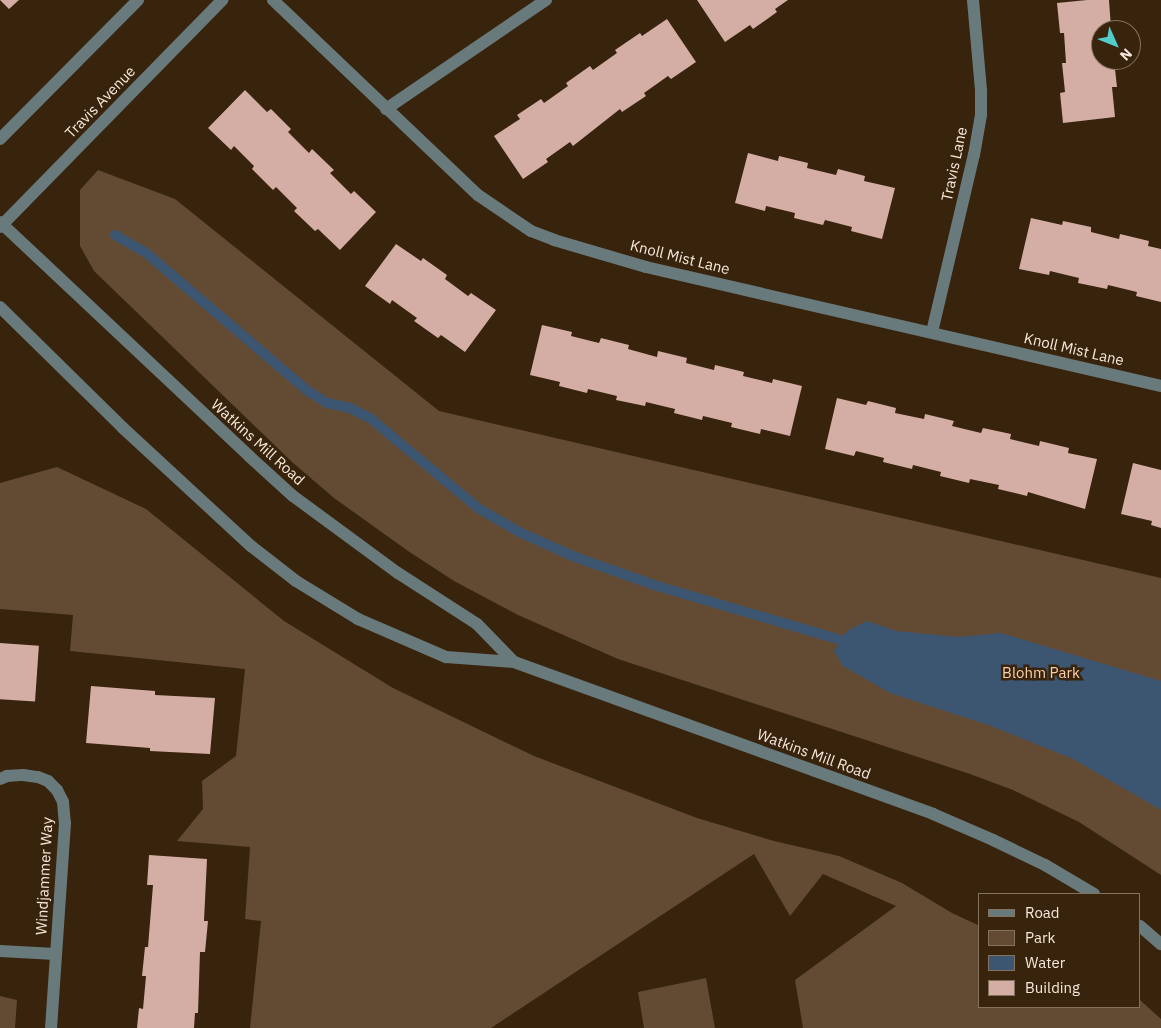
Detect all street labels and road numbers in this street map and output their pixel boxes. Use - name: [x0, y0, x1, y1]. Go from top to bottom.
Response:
- street label: Travis Avenue: [61, 62, 139, 142]
- street label: Travis Lane: [937, 125, 971, 203]
- street label: Knoll Mist Lane: [628, 236, 732, 278]
- street label: Knoll Mist Lane: [1022, 329, 1126, 369]
- street label: Watkins Mill Road: [208, 395, 308, 489]
- street label: Watkins Mill Road: [755, 725, 873, 783]
- street label: Windjammer Way: [32, 817, 56, 935]

